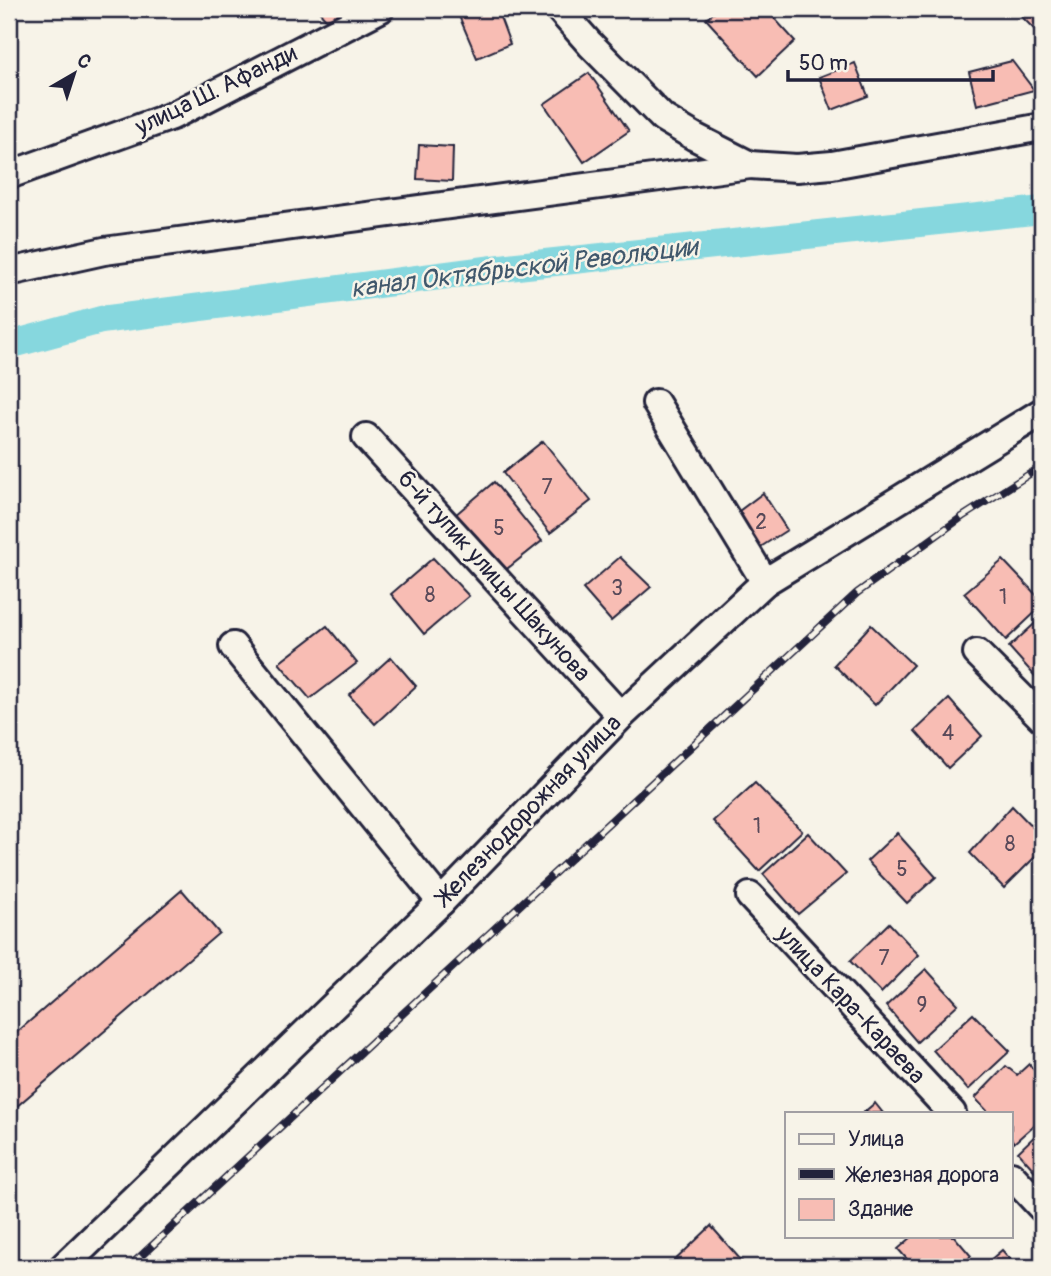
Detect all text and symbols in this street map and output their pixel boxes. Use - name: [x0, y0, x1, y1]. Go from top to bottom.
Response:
- north arrow: [38, 38, 108, 108]
- street label: улица Ш. Афанди: [130, 38, 302, 142]
- scale bar: [788, 38, 993, 82]
- text: С: [72, 49, 96, 75]
- text: 50 m: [799, 50, 848, 77]
- water label: канал Октябрьской Революции: [349, 230, 702, 305]
- street label: 6-й тупик улицы Шакунова: [391, 464, 597, 688]
- house number: 7: [541, 474, 553, 501]
- house number: 2: [755, 509, 767, 536]
- house number: 5: [493, 515, 505, 542]
- house number: 3: [611, 575, 623, 602]
- house number: 8: [425, 582, 435, 609]
- house number: 1: [999, 584, 1007, 611]
- street label: Железнодорожная улица: [428, 709, 627, 914]
- house number: 4: [942, 720, 954, 747]
- house number: 1: [753, 813, 761, 840]
- house number: 8: [1005, 831, 1015, 858]
- house number: 5: [896, 856, 908, 883]
- street label: улица Кара-Караева: [770, 919, 931, 1090]
- house number: 7: [878, 945, 890, 972]
- house number: 9: [917, 992, 927, 1019]
- legend: [785, 1112, 1012, 1238]
- text: Улица: [848, 1126, 904, 1153]
- text: Железная дорога: [845, 1162, 999, 1189]
- text: Здание: [848, 1196, 914, 1223]

